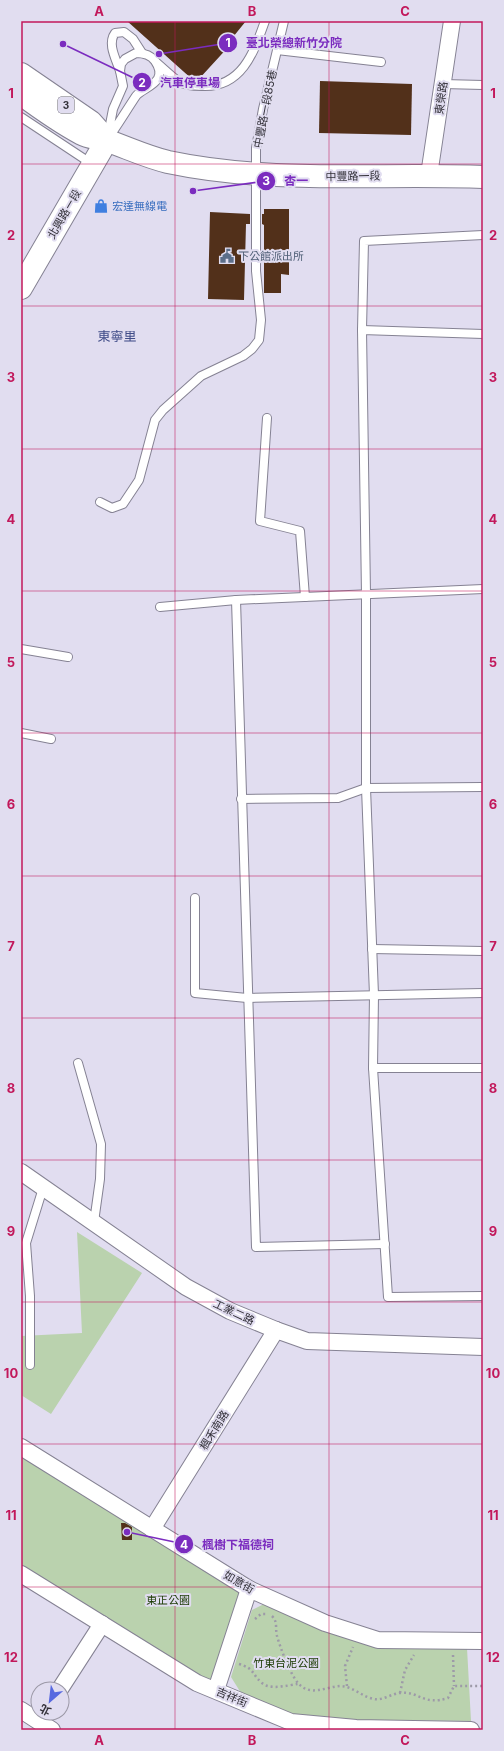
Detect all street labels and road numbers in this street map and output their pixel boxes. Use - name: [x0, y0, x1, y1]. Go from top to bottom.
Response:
- street label: 中豐路一段85巷: [251, 69, 279, 149]
- street label: 東榮路: [432, 81, 450, 115]
- road number: 3: [58, 97, 74, 113]
- street label: 中豐路一段: [325, 169, 381, 183]
- street label: 北興路ㄧ段: [44, 187, 84, 241]
- street label: 工業二路: [211, 1296, 257, 1328]
- street label: 楓禾南路: [196, 1408, 232, 1452]
- street label: 如意街: [221, 1568, 257, 1596]
- street label: 吉祥街: [214, 1684, 250, 1710]

